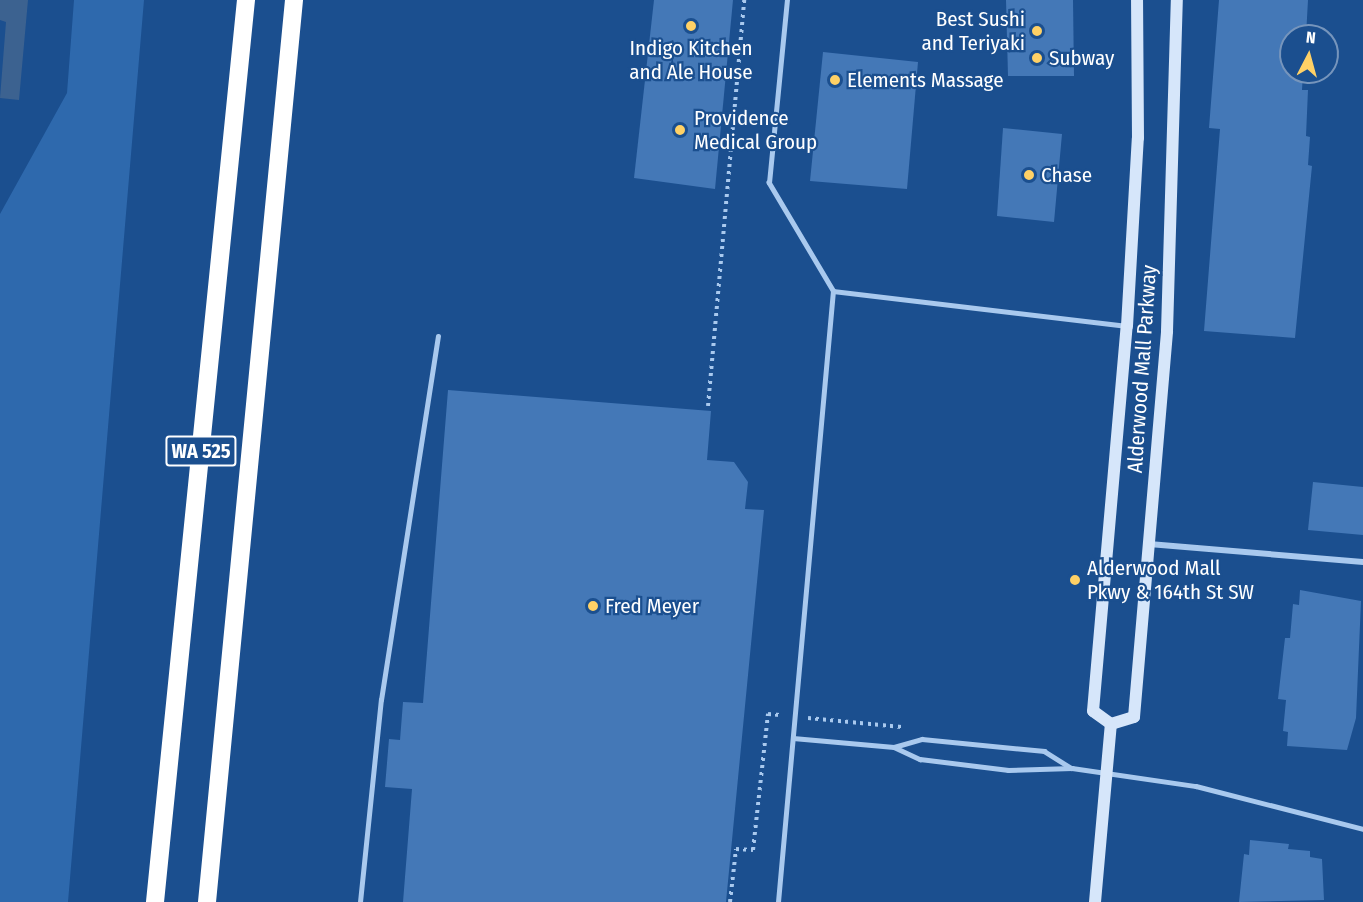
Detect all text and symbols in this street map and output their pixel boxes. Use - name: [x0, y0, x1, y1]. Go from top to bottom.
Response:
- place label: Best Sushi and Teriyaki: [921, 6, 1025, 56]
- marker: Indigo Kitchen and Ale House: [684, 19, 698, 33]
- marker: Best Sushi and Teriyaki: [1030, 24, 1044, 38]
- north arrow: [1279, 24, 1339, 84]
- text: N: [1305, 28, 1316, 48]
- place label: Indigo Kitchen and Ale House: [629, 35, 753, 85]
- place label: Subway: [1049, 45, 1114, 71]
- marker: Subway: [1030, 51, 1044, 65]
- place label: Elements Massage: [847, 67, 1004, 93]
- marker: Elements Massage: [828, 73, 842, 87]
- place label: Providence Medical Group: [694, 105, 817, 155]
- marker: Providence Medical Group: [671, 121, 689, 139]
- place label: Chase: [1041, 162, 1092, 188]
- marker: Chase: [1022, 168, 1036, 182]
- street label: Alderwood Mall Parkway: [1122, 264, 1162, 474]
- road number: WA 525: [165, 434, 237, 468]
- place label: Alderwood Mall Pkwy & 164th St SW: [1087, 555, 1254, 605]
- marker: Alderwood Mall Pkwy & 164th St SW: [1068, 573, 1082, 587]
- place label: Fred Meyer: [605, 593, 699, 619]
- marker: Fred Meyer: [586, 599, 600, 613]

